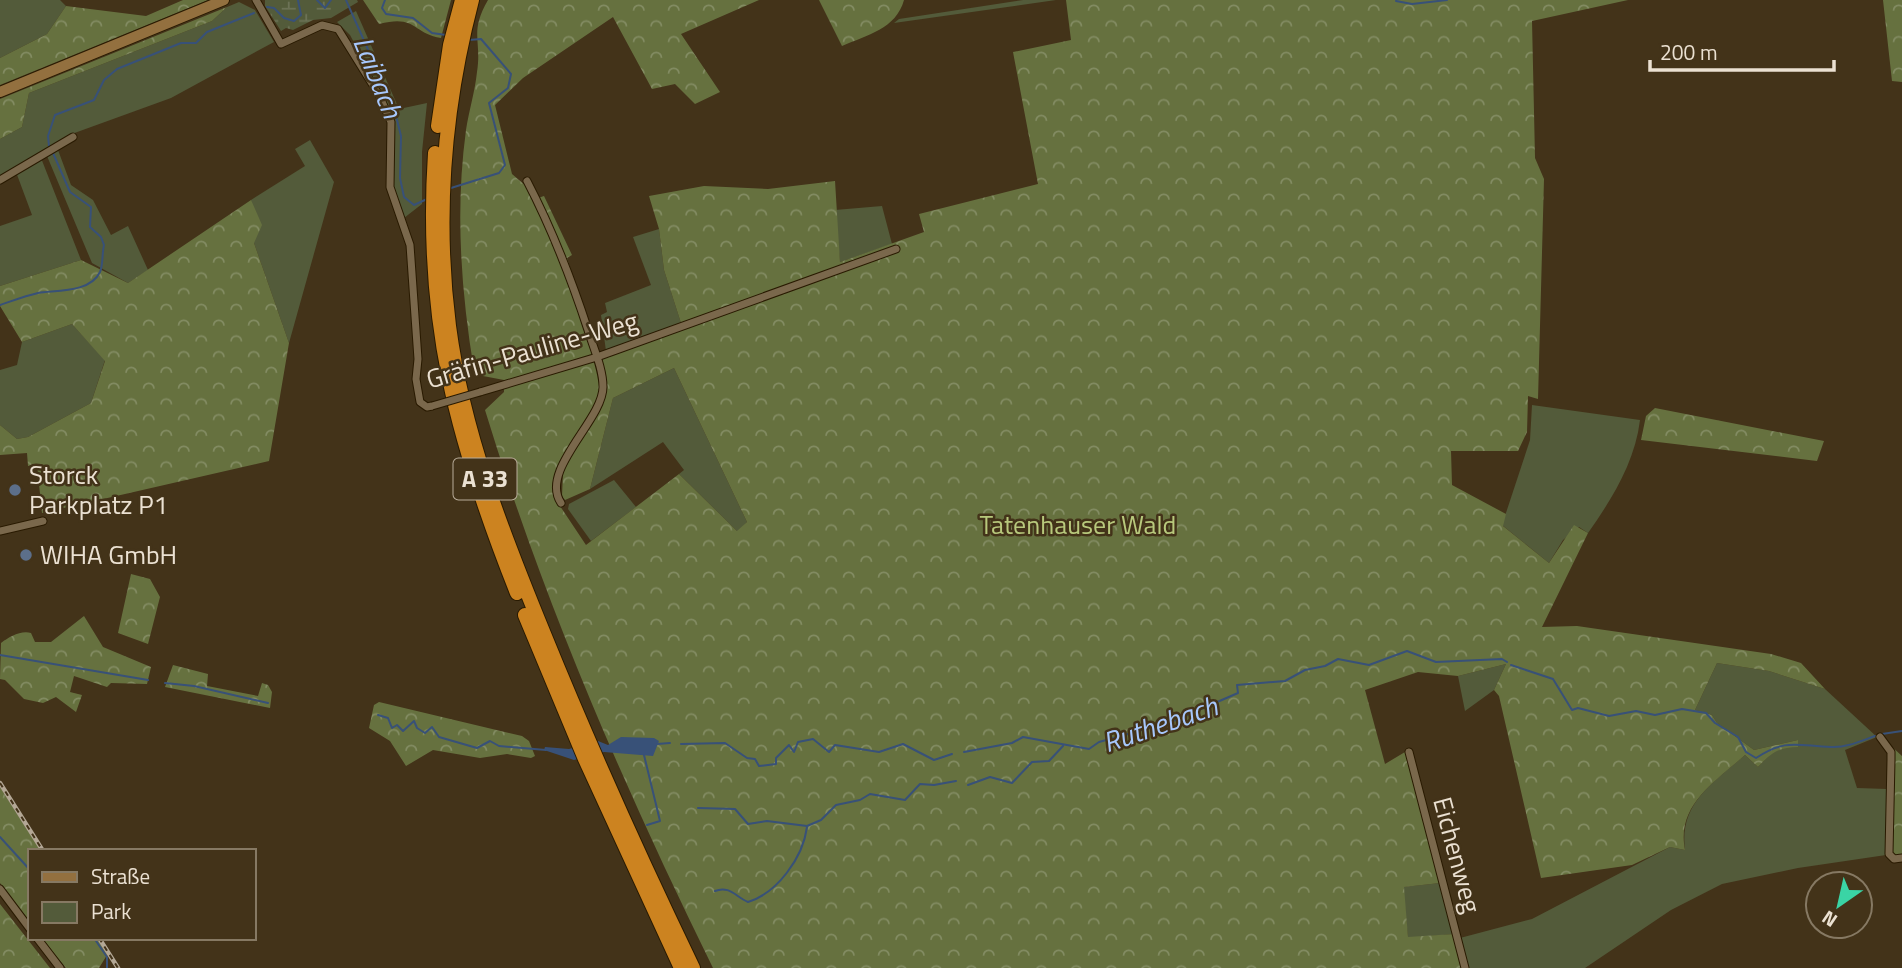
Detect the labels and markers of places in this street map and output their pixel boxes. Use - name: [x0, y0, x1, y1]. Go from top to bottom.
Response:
- place label: Storck Parkplatz P1: [29, 455, 168, 524]
- marker: Storck Parkplatz P1: [7, 482, 23, 498]
- place label: WIHA GmbH: [40, 535, 177, 574]
- marker: WIHA GmbH: [18, 547, 34, 563]

